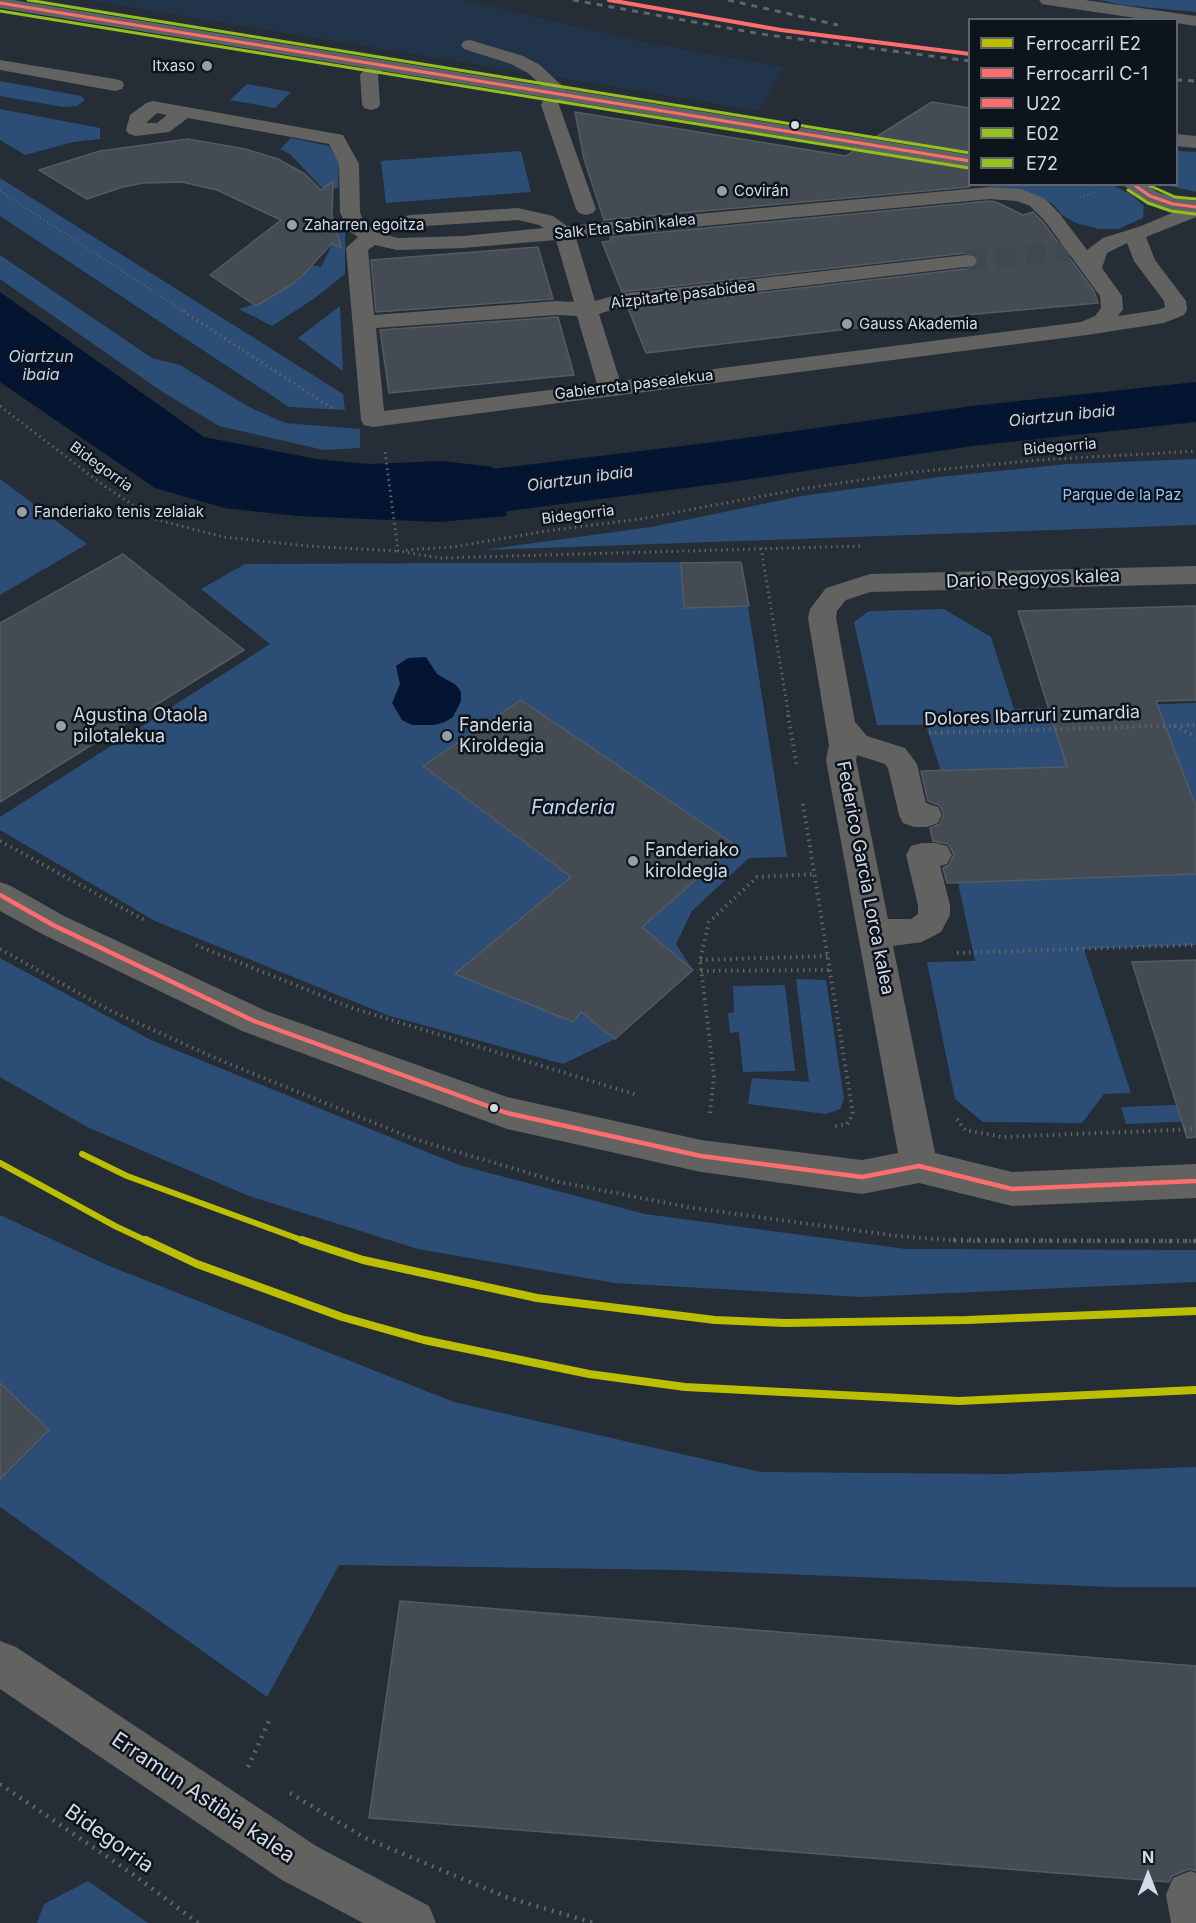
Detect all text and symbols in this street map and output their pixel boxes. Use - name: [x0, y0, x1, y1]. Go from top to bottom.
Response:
- legend: [968, 18, 1178, 186]
- text: Ferrocarril E2: [1026, 33, 1141, 54]
- place label: Itxaso: [152, 57, 195, 75]
- marker: Itxaso: [200, 59, 214, 73]
- text: Ferrocarril C-1: [1026, 63, 1148, 84]
- text: U22: [1026, 93, 1061, 114]
- unlabelled marker: [789, 119, 801, 131]
- text: E02: [1026, 123, 1059, 144]
- text: E72: [1026, 153, 1058, 174]
- place label: Covirán: [734, 182, 789, 200]
- marker: Covirán: [715, 184, 729, 198]
- street label: Salk Eta Sabin kalea: [553, 211, 697, 243]
- place label: Zaharren egoitza: [304, 216, 424, 234]
- marker: Zaharren egoitza: [285, 218, 299, 232]
- street label: Aizpitarte pasabidea: [610, 277, 756, 313]
- place label: Gauss Akademia: [859, 315, 978, 333]
- marker: Gauss Akademia: [840, 317, 854, 331]
- water label: Oiartzun ibaia: [8, 347, 74, 385]
- street label: Gabierrota pasealekua: [554, 366, 714, 404]
- water label: Oiartzun ibaia: [1008, 401, 1116, 431]
- street label: Bidegorria: [1023, 435, 1097, 459]
- street label: Bidegorria: [66, 438, 136, 496]
- water label: Oiartzun ibaia: [526, 462, 634, 496]
- park label: Parque de la Paz: [1062, 486, 1182, 504]
- street label: Bidegorria: [540, 502, 616, 528]
- place label: Fanderiako tenis zelaiak: [34, 503, 204, 521]
- marker: Fanderiako tenis zelaiak: [15, 505, 29, 519]
- street label: Dario Regoyos kalea: [946, 565, 1120, 593]
- street label: Dolores Ibarruri zumardia: [924, 701, 1140, 731]
- place label: Agustina Otaola pilotalekua: [73, 705, 208, 748]
- place label: Fanderia Kiroldegia: [459, 715, 544, 758]
- marker: Agustina Otaola pilotalekua: [54, 719, 68, 733]
- marker: Fanderia Kiroldegia: [440, 729, 454, 743]
- street label: Federico Garcia Lorca kalea: [832, 759, 898, 997]
- water label: Fanderia: [531, 796, 615, 820]
- place label: Fanderiako kiroldegia: [645, 840, 739, 882]
- marker: Fanderiako kiroldegia: [626, 854, 640, 868]
- unlabelled marker: [488, 1102, 500, 1114]
- street label: Erramun Astibia kalea: [107, 1727, 299, 1869]
- street label: Bidegorria: [60, 1799, 158, 1879]
- north arrow: [1118, 1845, 1178, 1905]
- text: N: [1142, 1847, 1154, 1867]

